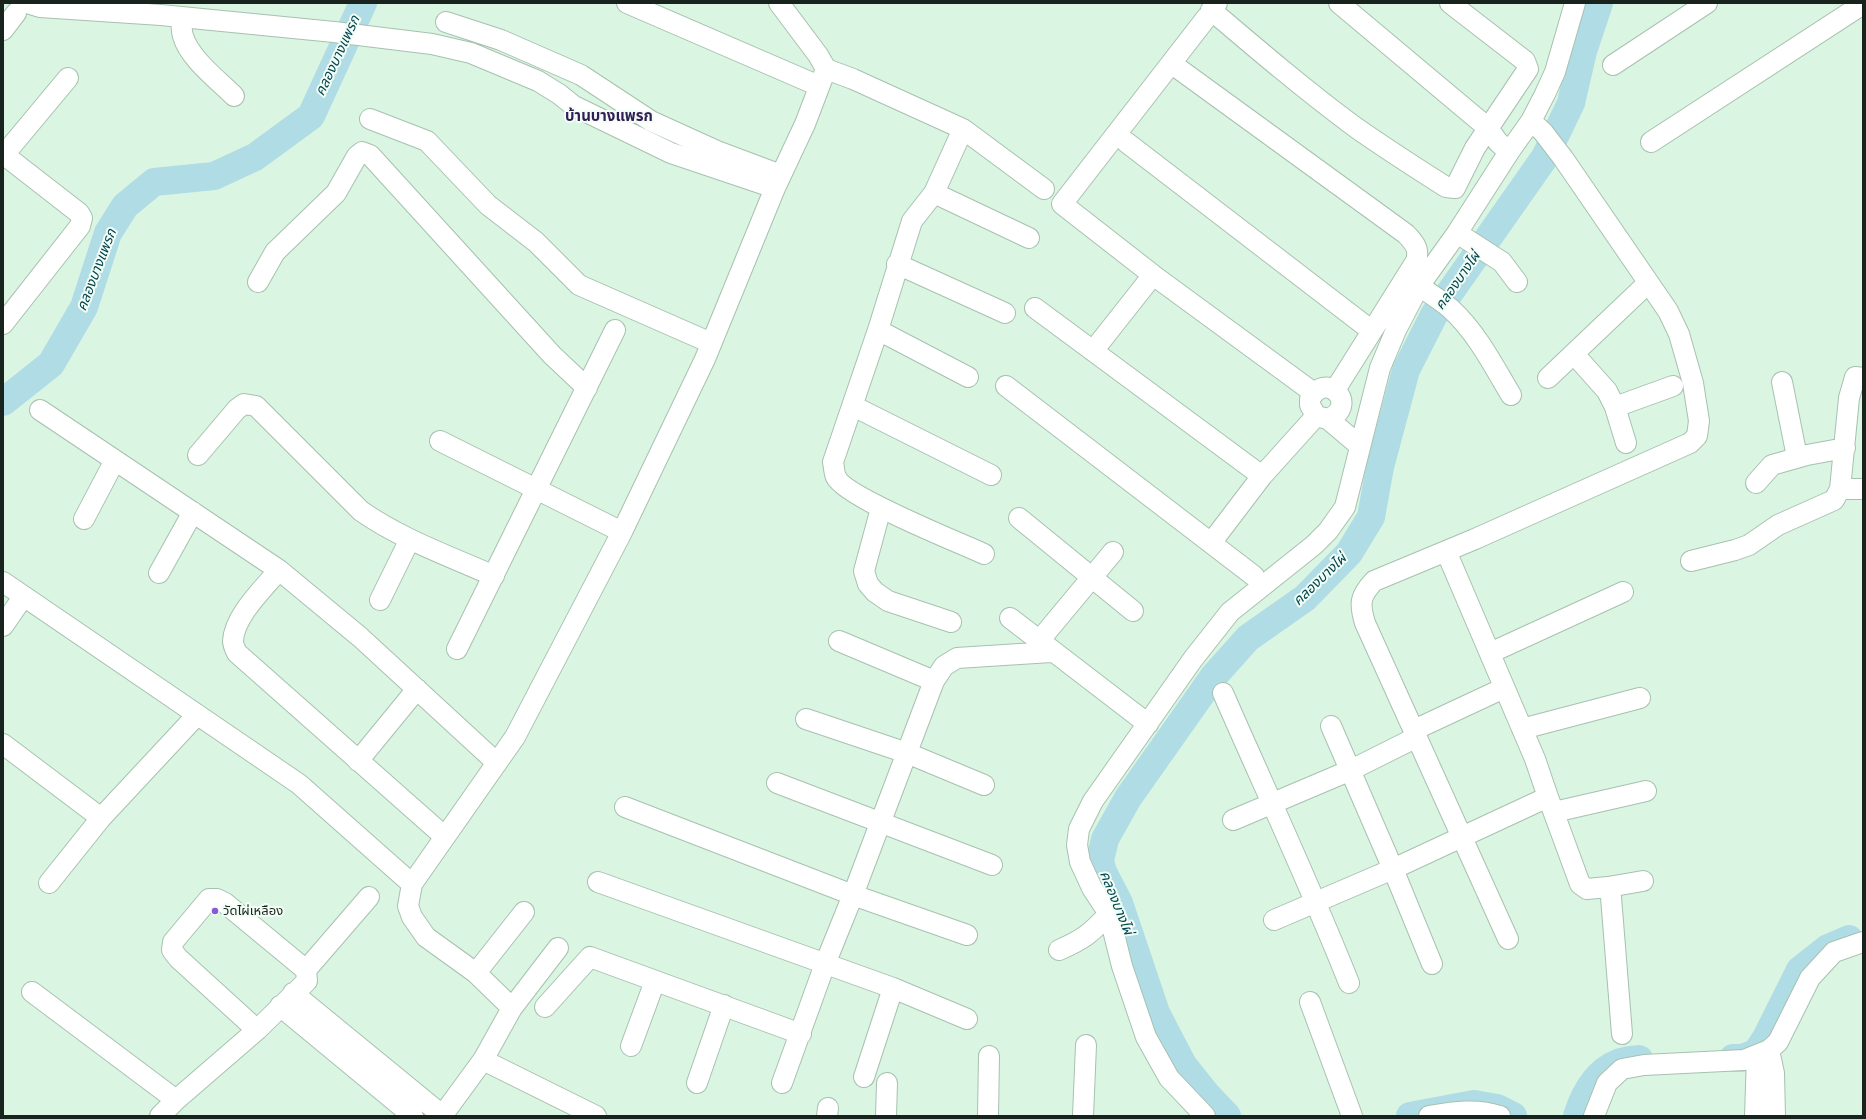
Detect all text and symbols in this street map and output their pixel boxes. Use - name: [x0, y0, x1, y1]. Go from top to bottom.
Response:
- water label: คลองบางแพรก: [312, 13, 364, 99]
- district label: บ้านบางแพรก: [565, 108, 653, 126]
- water label: คลองบางแพรก: [74, 227, 120, 313]
- water label: คลองบางไผ่: [1432, 249, 1484, 313]
- water label: คลองบางไผ่: [1290, 551, 1350, 609]
- water label: คลองบางไผ่: [1096, 869, 1136, 937]
- place label: วัดไผ่เหลือง: [223, 903, 283, 919]
- marker: วัดไผ่เหลือง: [210, 906, 220, 916]

